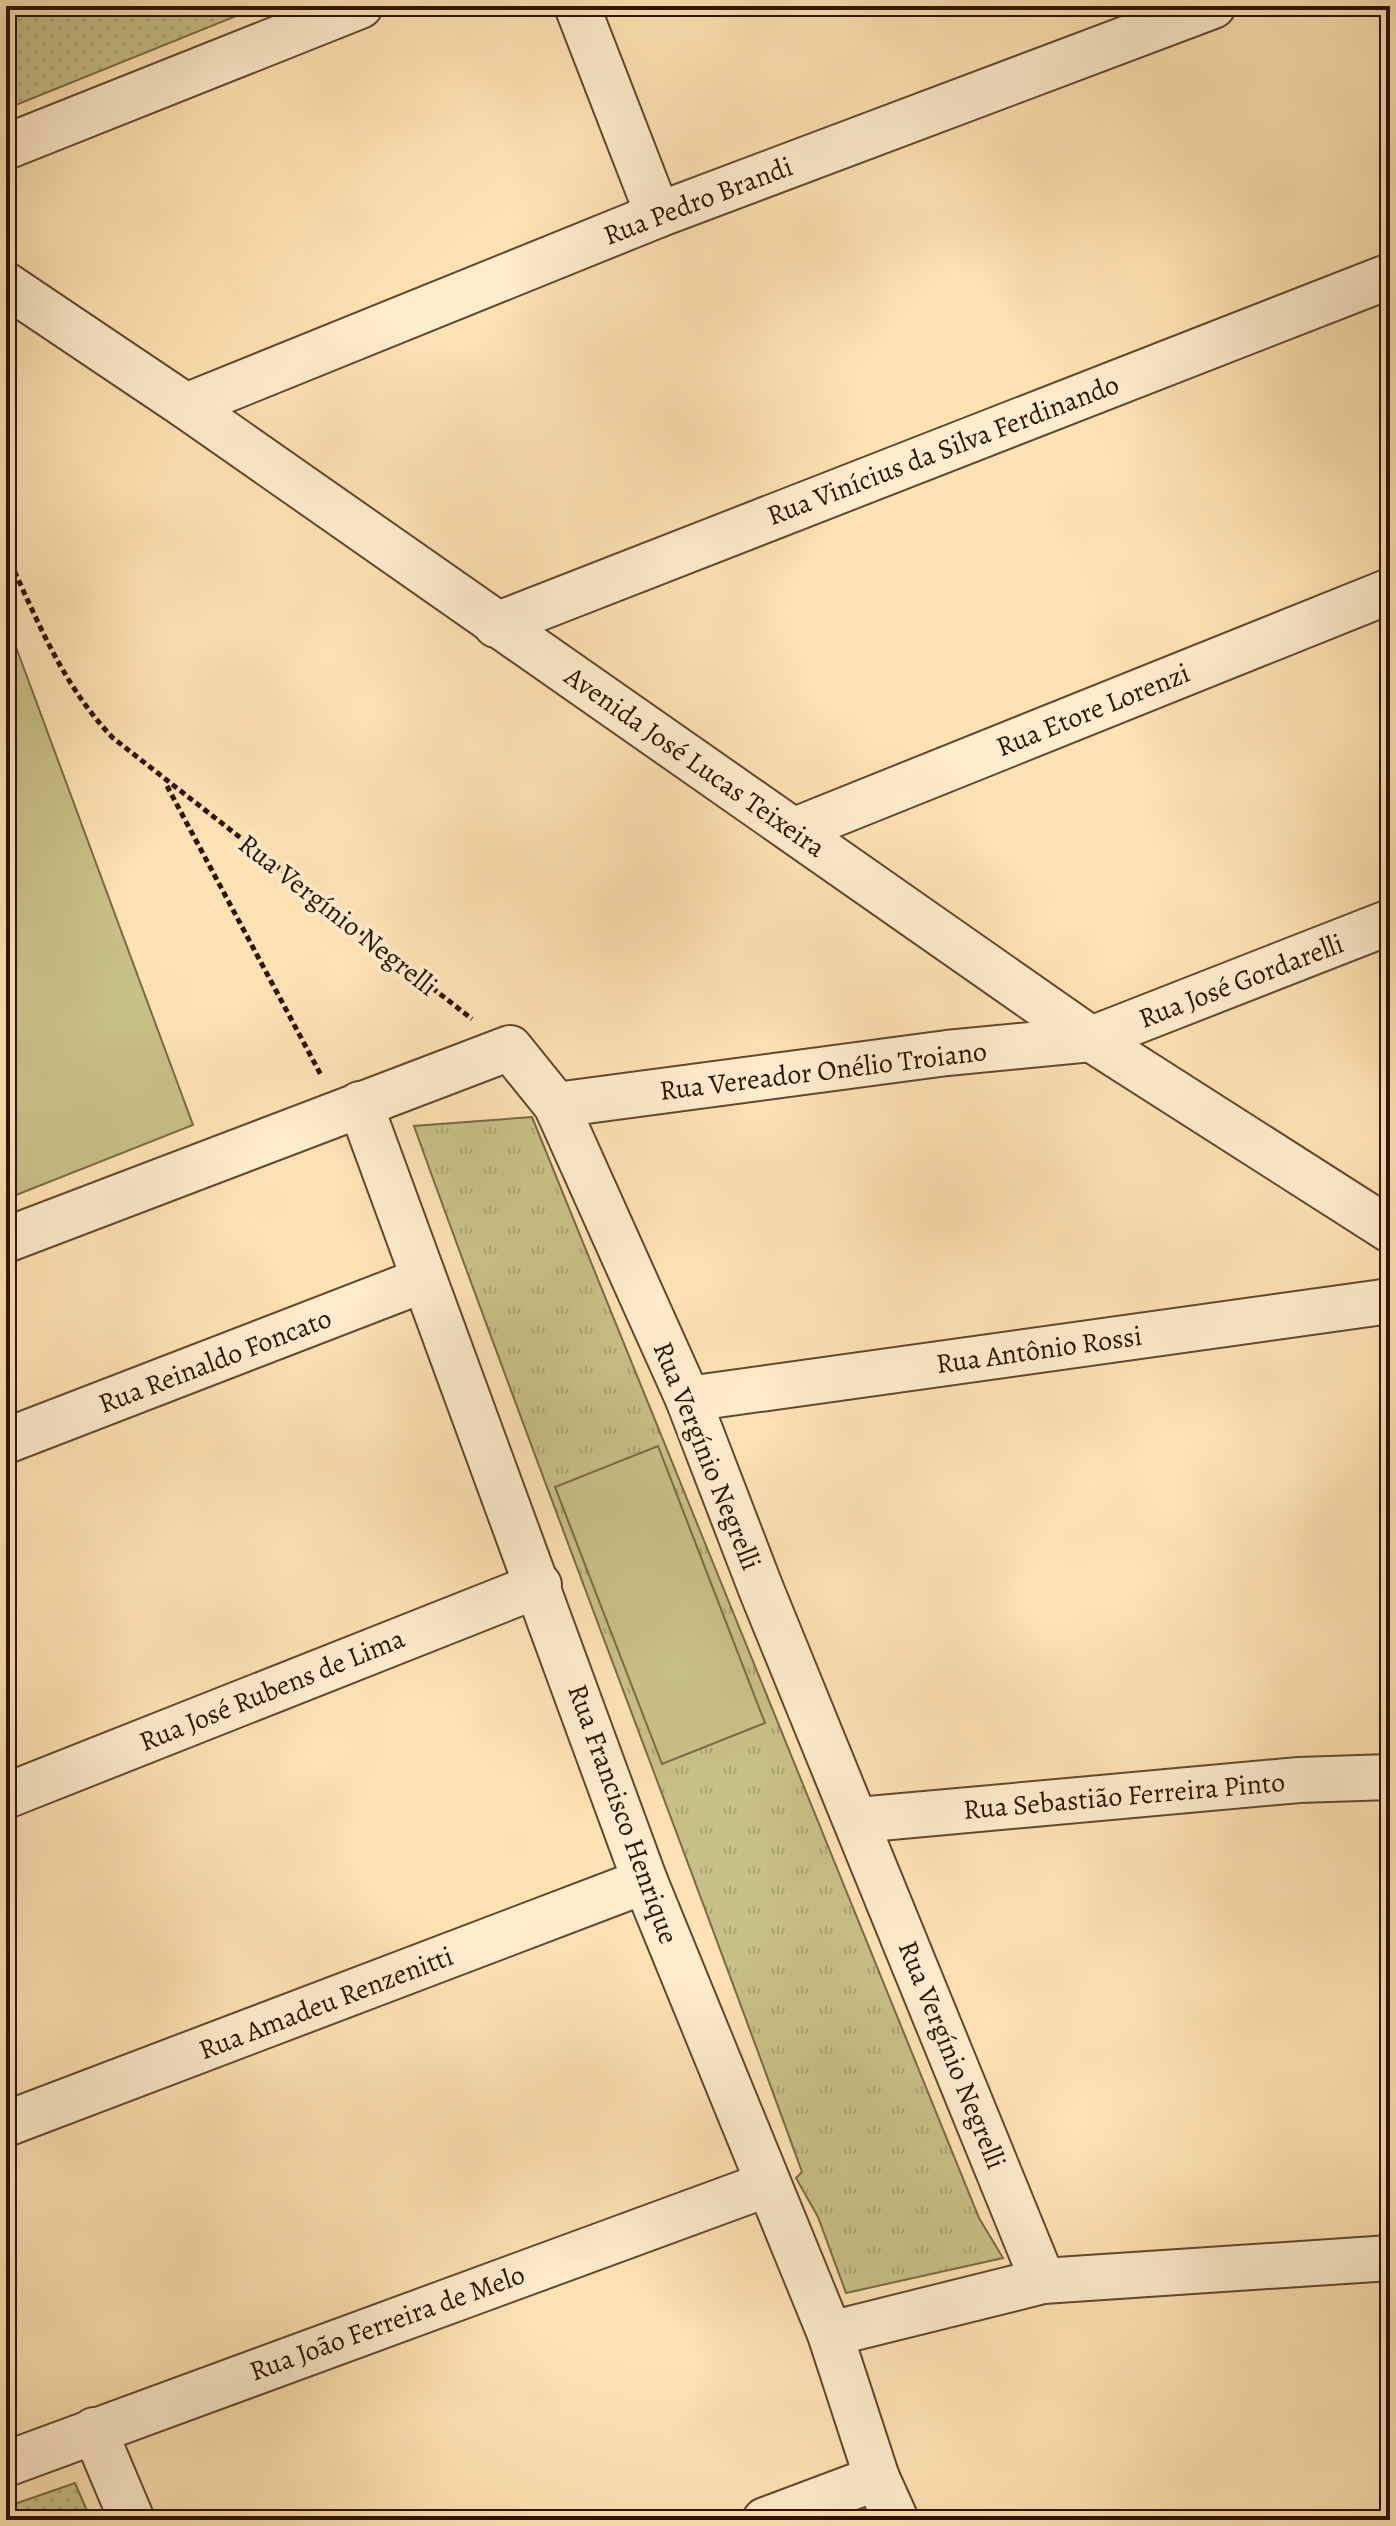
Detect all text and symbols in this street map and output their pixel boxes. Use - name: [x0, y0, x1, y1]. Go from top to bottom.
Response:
- street label: Rua Pedro Brandi: [598, 147, 798, 255]
- street label: Rua Vinícius da Silva Ferdinando: [762, 365, 1124, 535]
- street label: Rua Etore Lorenzi: [991, 654, 1195, 766]
- street label: Avenida José Lucas Teixeira: [556, 657, 833, 866]
- street label: Rua Vergínio Negrelli: [230, 825, 446, 1005]
- street label: Rua José Gordarelli: [1133, 924, 1349, 1038]
- street label: Rua Vereador Onélio Troiano: [657, 1032, 989, 1110]
- street label: Rua Reinaldo Foncato: [93, 1299, 337, 1423]
- street label: Rua Antônio Rossi: [934, 1317, 1144, 1383]
- street label: Rua Vergínio Negrelli: [644, 1336, 770, 1576]
- street label: Rua José Rubens de Lima: [134, 1619, 410, 1761]
- street label: Rua Francisco Henrique: [558, 1679, 688, 1949]
- street label: Rua Sebastião Ferreira Pinto: [962, 1763, 1286, 1829]
- street label: Rua Vergínio Negrelli: [889, 1935, 1015, 2175]
- street label: Rua Amadeu Renzenitti: [193, 1937, 459, 2069]
- street label: Rua João Ferreira de Melo: [244, 2255, 530, 2391]

